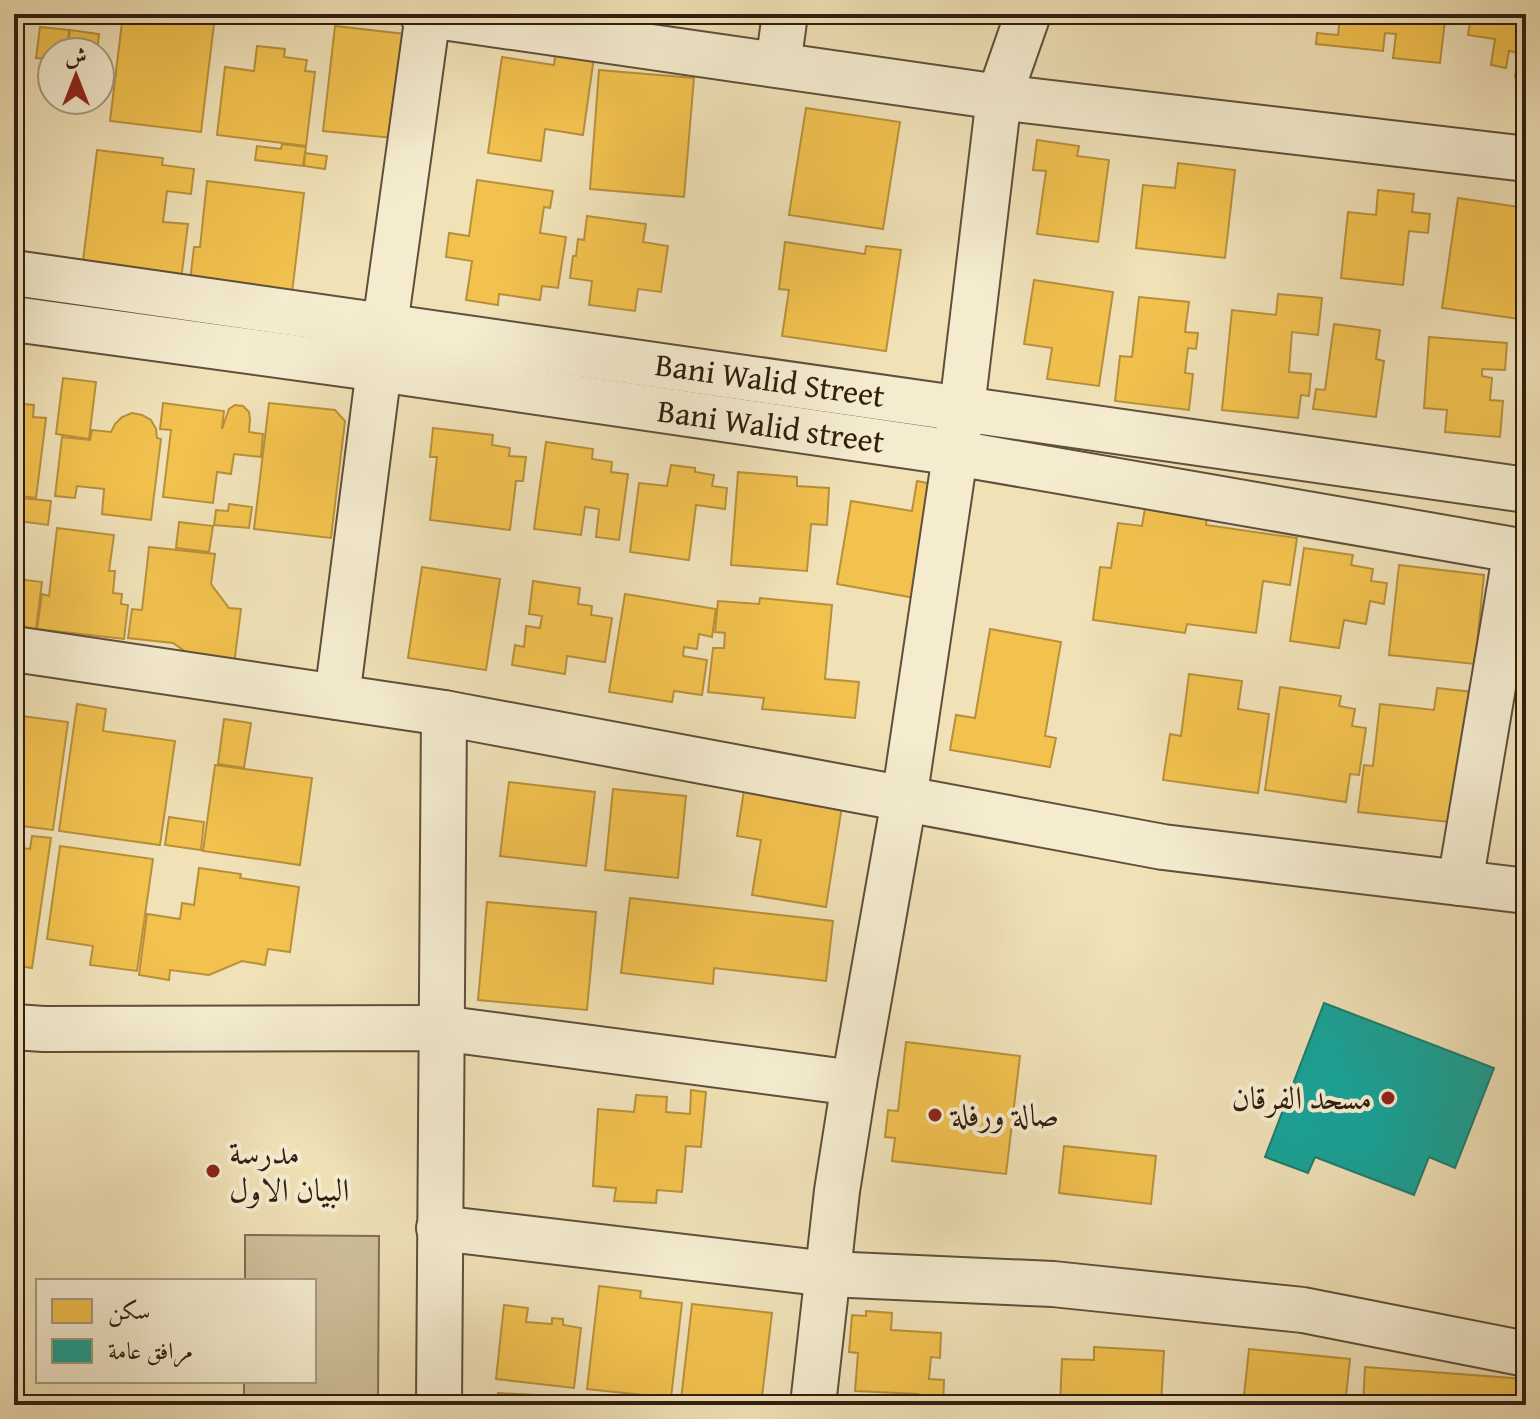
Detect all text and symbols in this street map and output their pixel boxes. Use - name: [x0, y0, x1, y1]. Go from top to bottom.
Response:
- north arrow: [36, 36, 116, 116]
- text: ش: [65, 40, 87, 72]
- street label: Bani Walid Street: [652, 340, 888, 419]
- street label: Bani Walid street: [655, 386, 887, 465]
- place label: مسحد الفرقان: [1231, 1074, 1372, 1121]
- marker: مسحد الفرقان: [1379, 1089, 1397, 1107]
- place label: صالة ورفلة: [949, 1091, 1059, 1138]
- marker: صالة ورفلة: [926, 1106, 944, 1124]
- place label: مدرسة البيان الاول: [229, 1129, 349, 1213]
- marker: مدرسة البيان الاول: [204, 1162, 222, 1180]
- legend: [36, 1279, 316, 1383]
- text: سكن: [108, 1293, 151, 1328]
- text: مرافق عامة: [108, 1333, 193, 1368]

